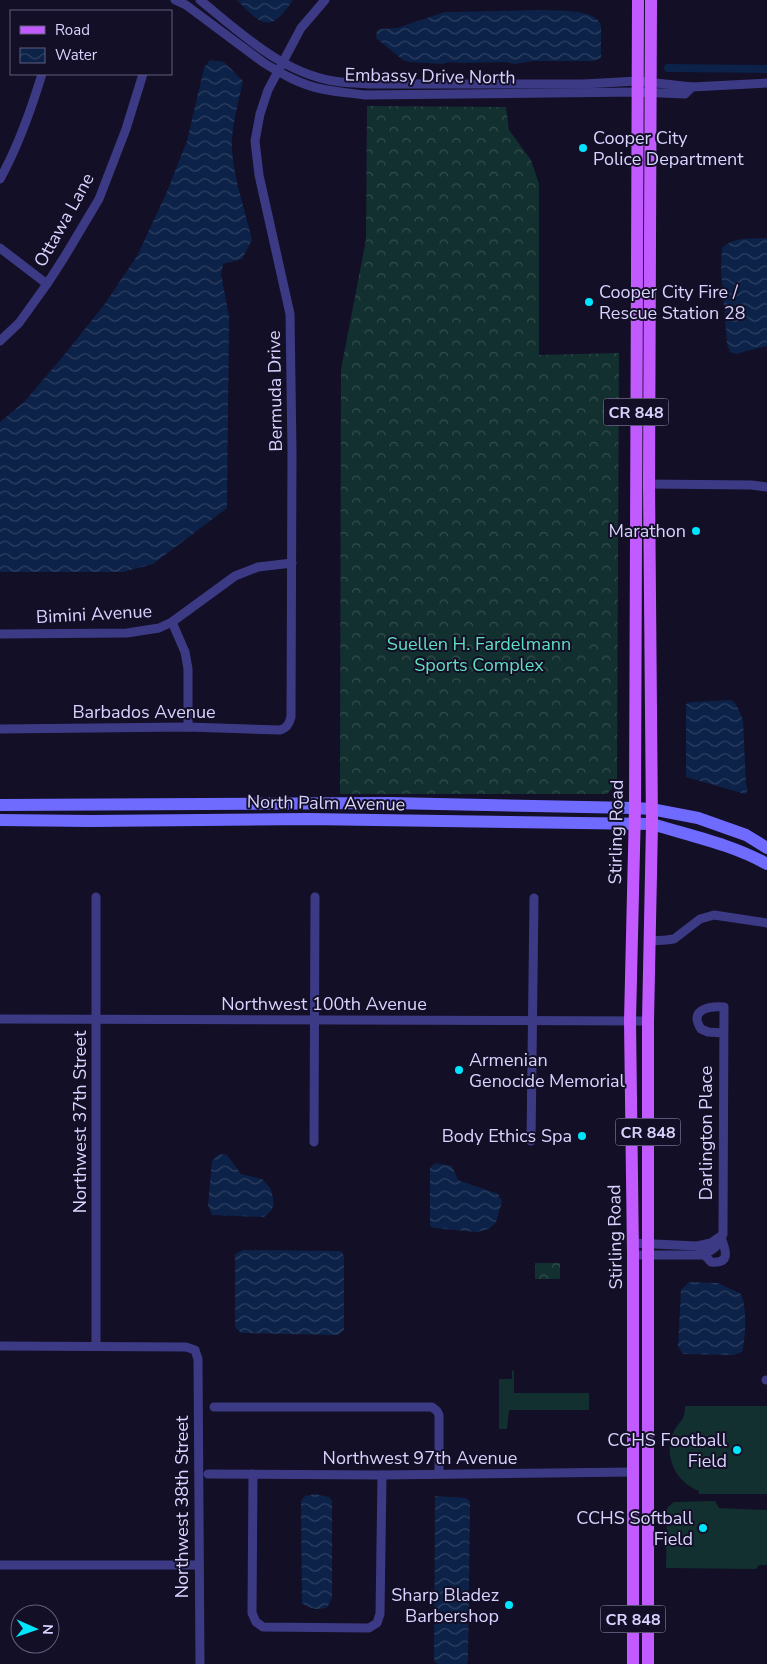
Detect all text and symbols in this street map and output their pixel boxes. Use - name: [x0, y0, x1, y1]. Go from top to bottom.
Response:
- legend: [10, 10, 172, 75]
- text: Road: [55, 20, 90, 40]
- text: Water: [55, 45, 98, 65]
- street label: Embassy Drive North: [344, 63, 516, 89]
- place label: Cooper City Police Department: [593, 126, 744, 171]
- marker: Cooper City Police Department: [577, 142, 589, 154]
- street label: Ottawa Lane: [28, 169, 100, 271]
- place label: Cooper City Fire / Rescue Station 28: [599, 280, 746, 325]
- marker: Cooper City Fire / Rescue Station 28: [583, 296, 595, 308]
- street label: Bermuda Drive: [262, 330, 288, 452]
- road number: CR 848: [604, 398, 668, 426]
- place label: Marathon: [608, 519, 686, 543]
- marker: Marathon: [690, 525, 702, 537]
- street label: Bimini Avenue: [35, 599, 153, 629]
- park label: Suellen H. Fardelmann Sports Complex: [387, 632, 571, 677]
- street label: Barbados Avenue: [72, 700, 216, 724]
- street label: Stirling Road: [603, 779, 629, 885]
- street label: North Palm Avenue: [247, 790, 405, 816]
- street label: Northwest 100th Avenue: [221, 992, 427, 1016]
- street label: Northwest 37th Street: [68, 1030, 92, 1213]
- place label: Armenian Genocide Memorial: [469, 1048, 626, 1093]
- marker: Armenian Genocide Memorial: [453, 1064, 465, 1076]
- street label: Darlington Place: [694, 1066, 718, 1200]
- road number: CR 848: [616, 1118, 680, 1146]
- place label: Body Ethics Spa: [442, 1124, 572, 1148]
- marker: Body Ethics Spa: [576, 1130, 588, 1142]
- street label: Stirling Road: [602, 1184, 628, 1290]
- street label: Northwest 38th Street: [170, 1415, 194, 1598]
- place label: CCHS Football Field: [607, 1428, 728, 1473]
- marker: CCHS Football Field: [731, 1444, 743, 1456]
- street label: Northwest 97th Avenue: [323, 1446, 517, 1470]
- place label: CCHS Softball Field: [576, 1506, 694, 1551]
- marker: CCHS Softball Field: [697, 1522, 709, 1534]
- place label: Sharp Bladez Barbershop: [391, 1583, 499, 1628]
- marker: Sharp Bladez Barbershop: [503, 1599, 515, 1611]
- north arrow: [10, 1604, 60, 1654]
- road number: CR 848: [600, 1606, 666, 1632]
- text: N: [38, 1624, 57, 1635]

